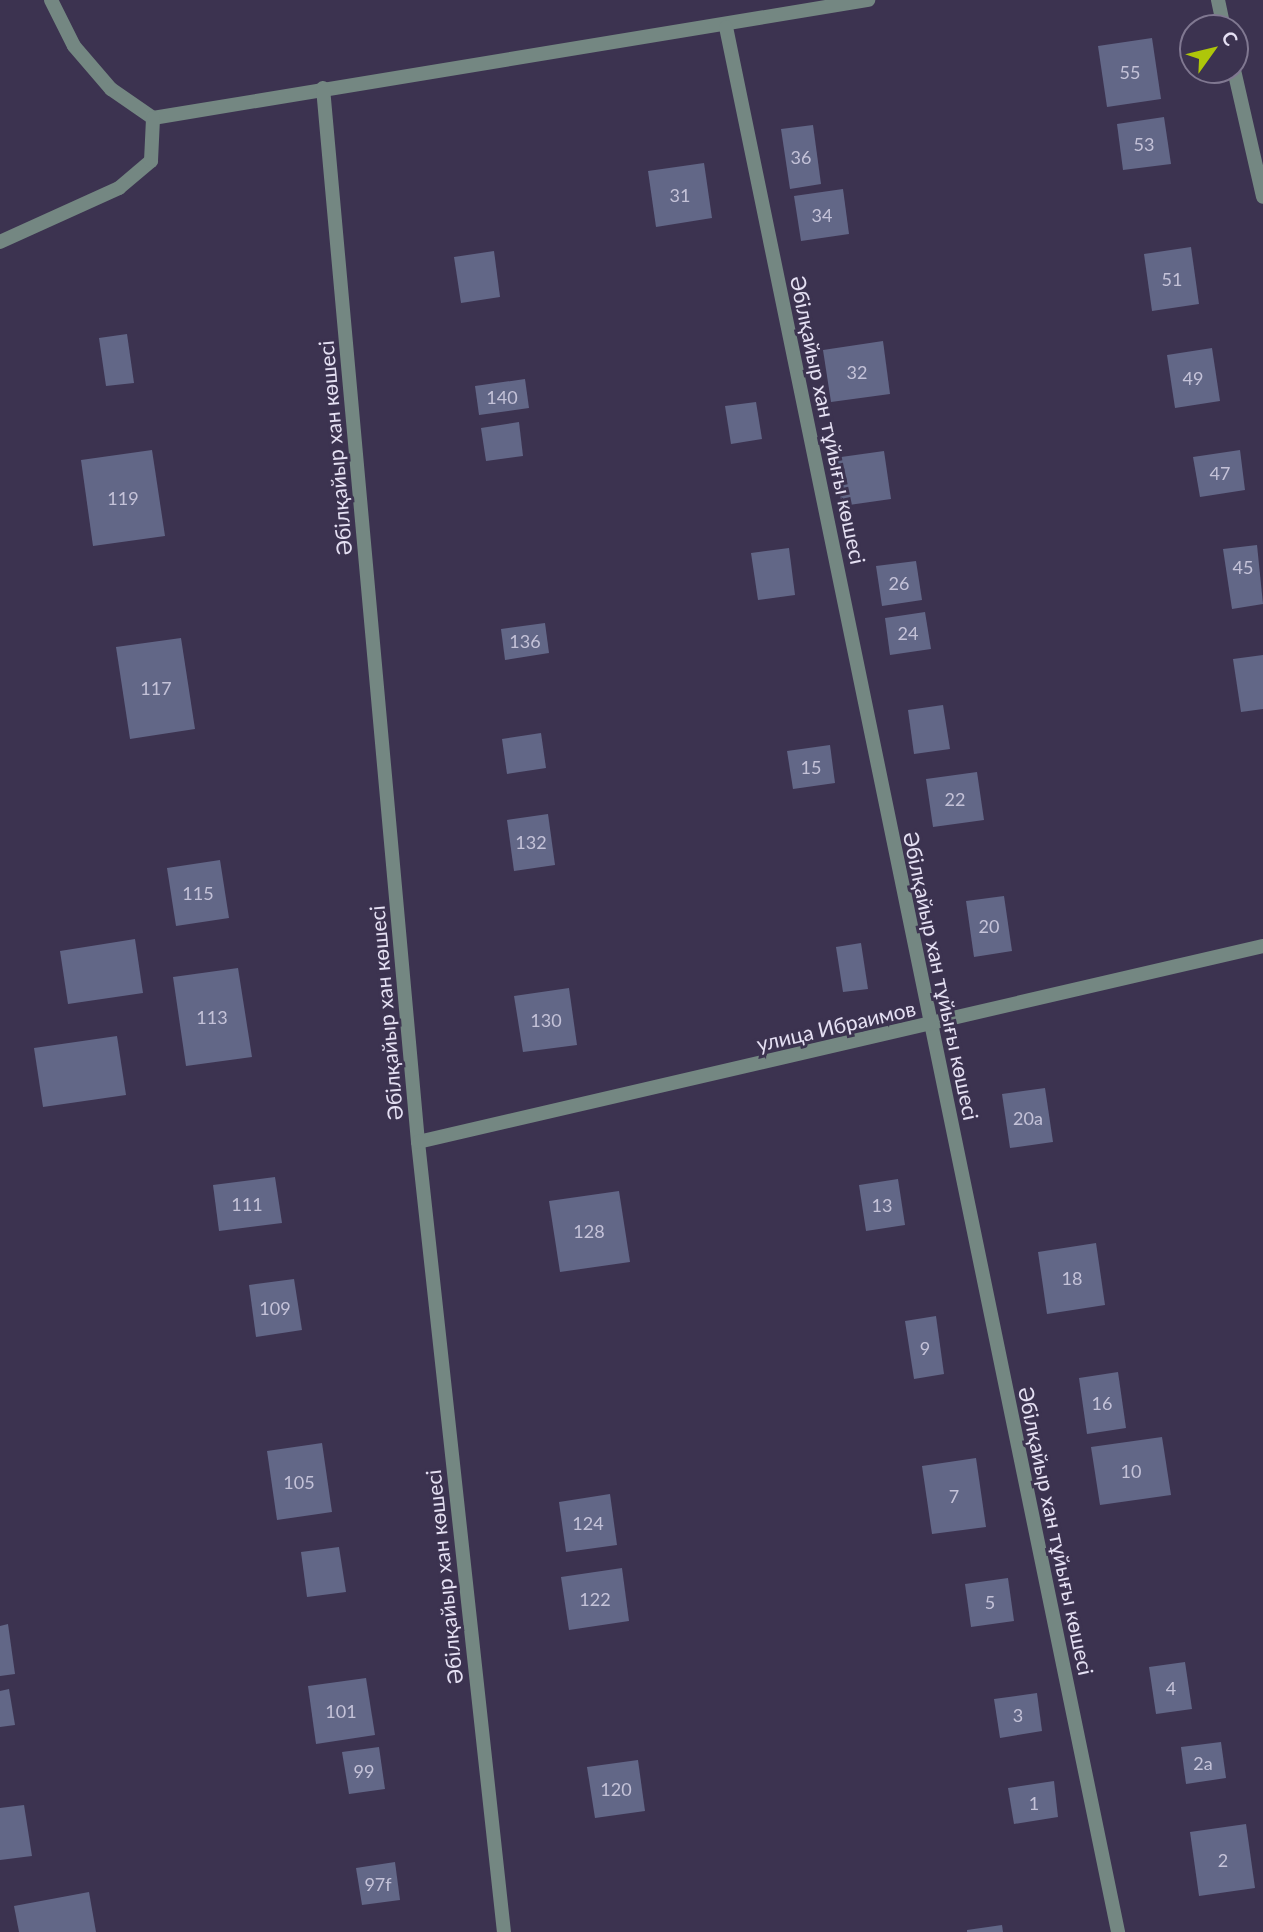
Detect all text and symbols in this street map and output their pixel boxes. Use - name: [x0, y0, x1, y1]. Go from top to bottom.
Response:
- north arrow: [1179, 14, 1249, 84]
- text: С: [1217, 26, 1243, 50]
- house number: 55: [1120, 61, 1140, 83]
- house number: 53: [1134, 133, 1154, 155]
- house number: 36: [791, 146, 811, 168]
- house number: 31: [670, 184, 690, 206]
- house number: 34: [812, 204, 832, 226]
- house number: 51: [1162, 268, 1182, 290]
- street label: Әбілқайыр хан тұйығы көшесі: [785, 274, 871, 566]
- street label: Әбілқайыр хан көшесі: [313, 340, 357, 556]
- house number: 32: [847, 361, 867, 383]
- house number: 49: [1183, 367, 1203, 389]
- house number: 140: [486, 386, 518, 408]
- house number: 47: [1210, 462, 1230, 484]
- house number: 119: [107, 487, 139, 509]
- house number: 45: [1233, 556, 1253, 578]
- house number: 26: [889, 572, 909, 594]
- house number: 24: [898, 622, 918, 644]
- house number: 136: [509, 630, 541, 652]
- house number: 117: [140, 677, 172, 699]
- house number: 15: [801, 756, 821, 778]
- house number: 22: [945, 788, 965, 810]
- street label: Әбілқайыр хан тұйығы көшесі: [898, 830, 984, 1122]
- house number: 132: [515, 831, 547, 853]
- house number: 115: [182, 882, 214, 904]
- street label: Әбілқайыр хан көшесі: [364, 905, 408, 1121]
- house number: 20: [979, 915, 999, 937]
- street label: улица Ибраимов: [754, 995, 918, 1057]
- house number: 113: [196, 1006, 228, 1028]
- house number: 130: [530, 1009, 562, 1031]
- house number: 20а: [1013, 1107, 1043, 1129]
- house number: 111: [231, 1193, 263, 1215]
- house number: 13: [872, 1194, 892, 1216]
- house number: 128: [573, 1220, 605, 1242]
- house number: 18: [1062, 1267, 1082, 1289]
- house number: 109: [259, 1297, 291, 1319]
- house number: 9: [920, 1337, 930, 1359]
- street label: Әбілқайыр хан тұйығы көшесі: [1013, 1385, 1099, 1677]
- house number: 16: [1092, 1392, 1112, 1414]
- house number: 10: [1121, 1460, 1141, 1482]
- street label: Әбілқайыр хан көшесі: [420, 1469, 468, 1685]
- house number: 105: [283, 1471, 315, 1493]
- house number: 7: [949, 1485, 959, 1507]
- house number: 124: [572, 1512, 604, 1534]
- house number: 122: [579, 1588, 611, 1610]
- house number: 5: [985, 1591, 995, 1613]
- house number: 4: [1166, 1677, 1176, 1699]
- house number: 101: [325, 1700, 357, 1722]
- house number: 3: [1013, 1704, 1023, 1726]
- house number: 2а: [1193, 1752, 1213, 1774]
- house number: 99: [354, 1760, 374, 1782]
- house number: 120: [600, 1778, 632, 1800]
- house number: 1: [1029, 1792, 1039, 1814]
- house number: 2: [1218, 1849, 1228, 1871]
- house number: 97f: [364, 1873, 392, 1895]

